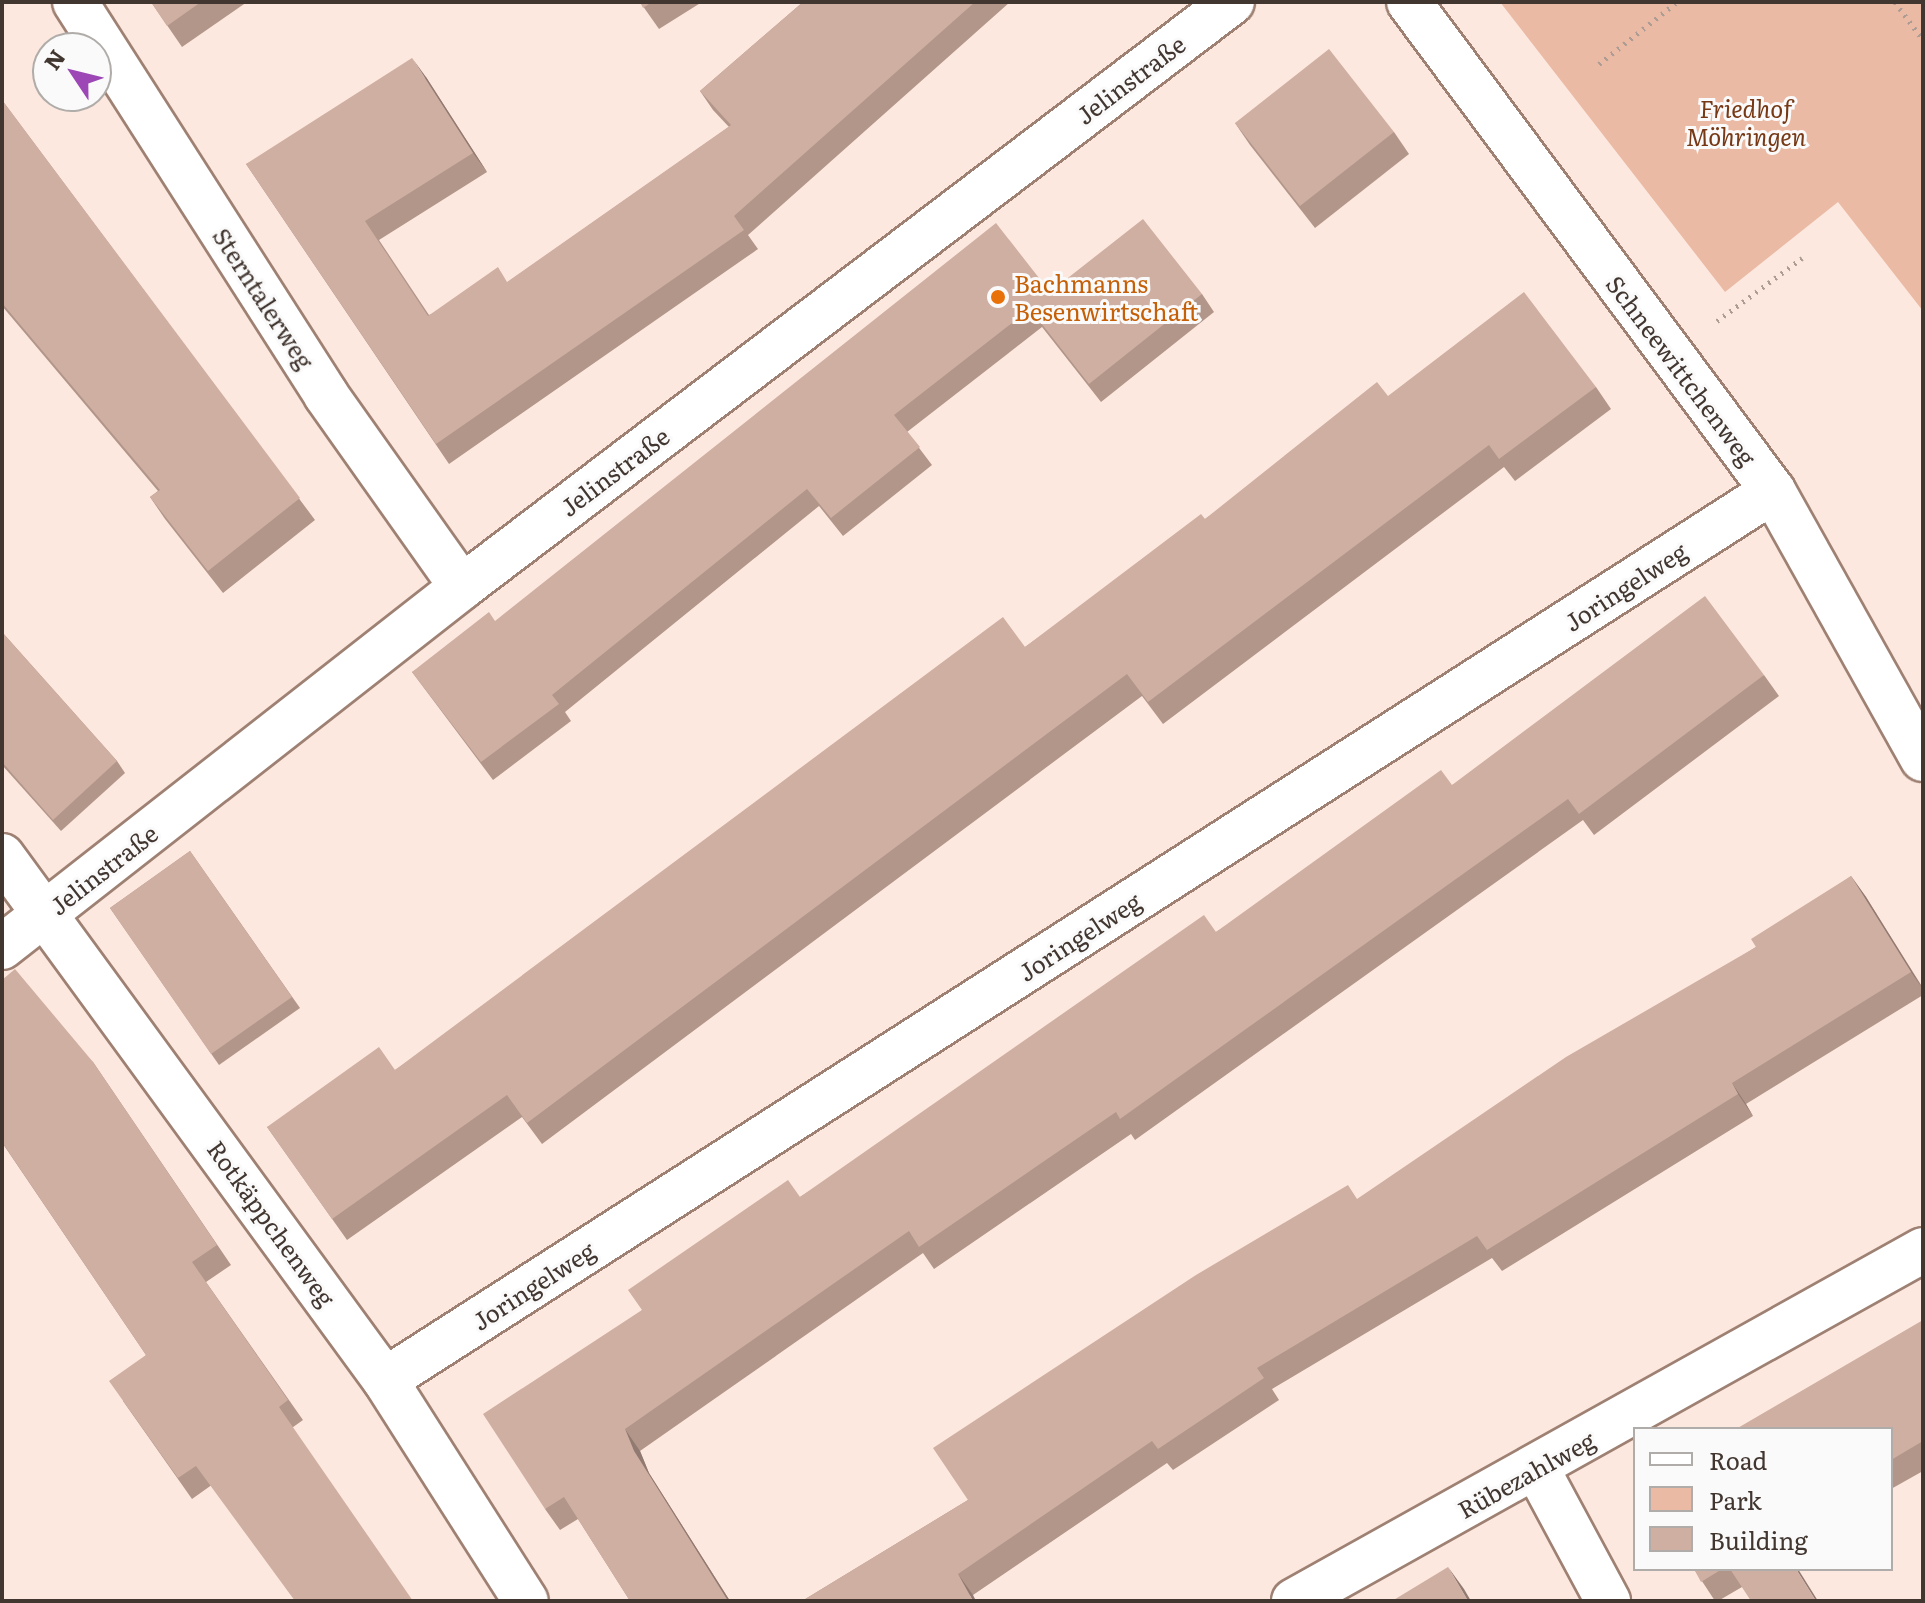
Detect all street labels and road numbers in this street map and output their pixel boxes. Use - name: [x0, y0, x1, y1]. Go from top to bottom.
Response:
- street label: Jelinstraße: [1070, 29, 1190, 129]
- street label: Sterntalerweg: [208, 222, 320, 374]
- street label: Schneewittchenweg: [1601, 269, 1763, 471]
- street label: Jelinstraße: [554, 421, 674, 521]
- street label: Joringelweg: [1558, 536, 1692, 636]
- street label: Jelinstraße: [43, 818, 163, 920]
- street label: Joringelweg: [1012, 886, 1146, 986]
- street label: Rotkäppchenweg: [202, 1135, 342, 1311]
- street label: Joringelweg: [466, 1235, 600, 1335]
- street label: Rübezahlweg: [1452, 1424, 1600, 1524]

